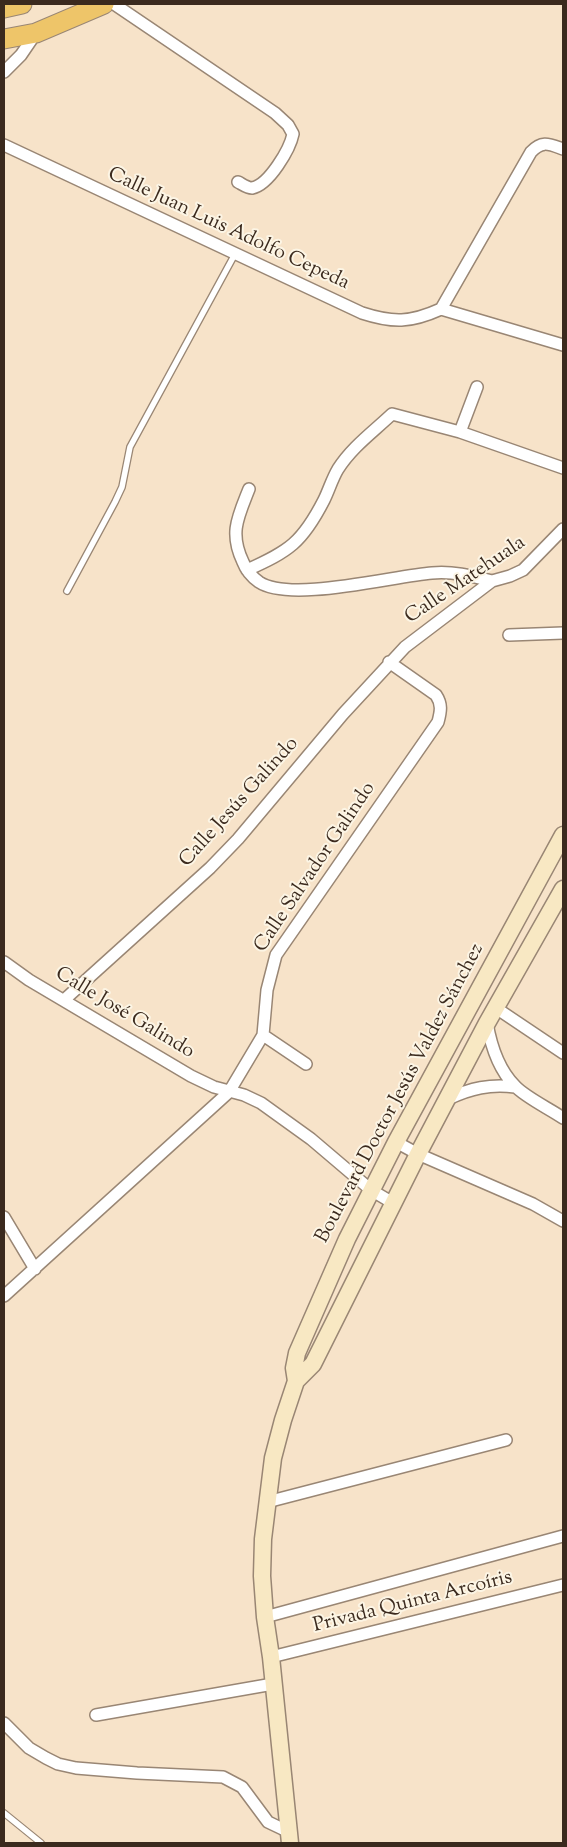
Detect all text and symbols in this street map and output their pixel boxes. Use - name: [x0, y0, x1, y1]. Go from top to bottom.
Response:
- street label: Calle Juan Luis Adolfo Cepeda: [103, 163, 353, 297]
- street label: Calle Matehuala: [401, 532, 531, 630]
- street label: Calle Jesús Galindo: [175, 733, 305, 873]
- street label: Calle Salvador Galindo: [250, 778, 382, 958]
- street label: Boulevard Doctor Jesús Valdez Sánchez: [312, 940, 490, 1248]
- street label: Calle José Galindo: [50, 963, 198, 1065]
- street label: Privada Quinta Arcoíris: [311, 1567, 515, 1639]

